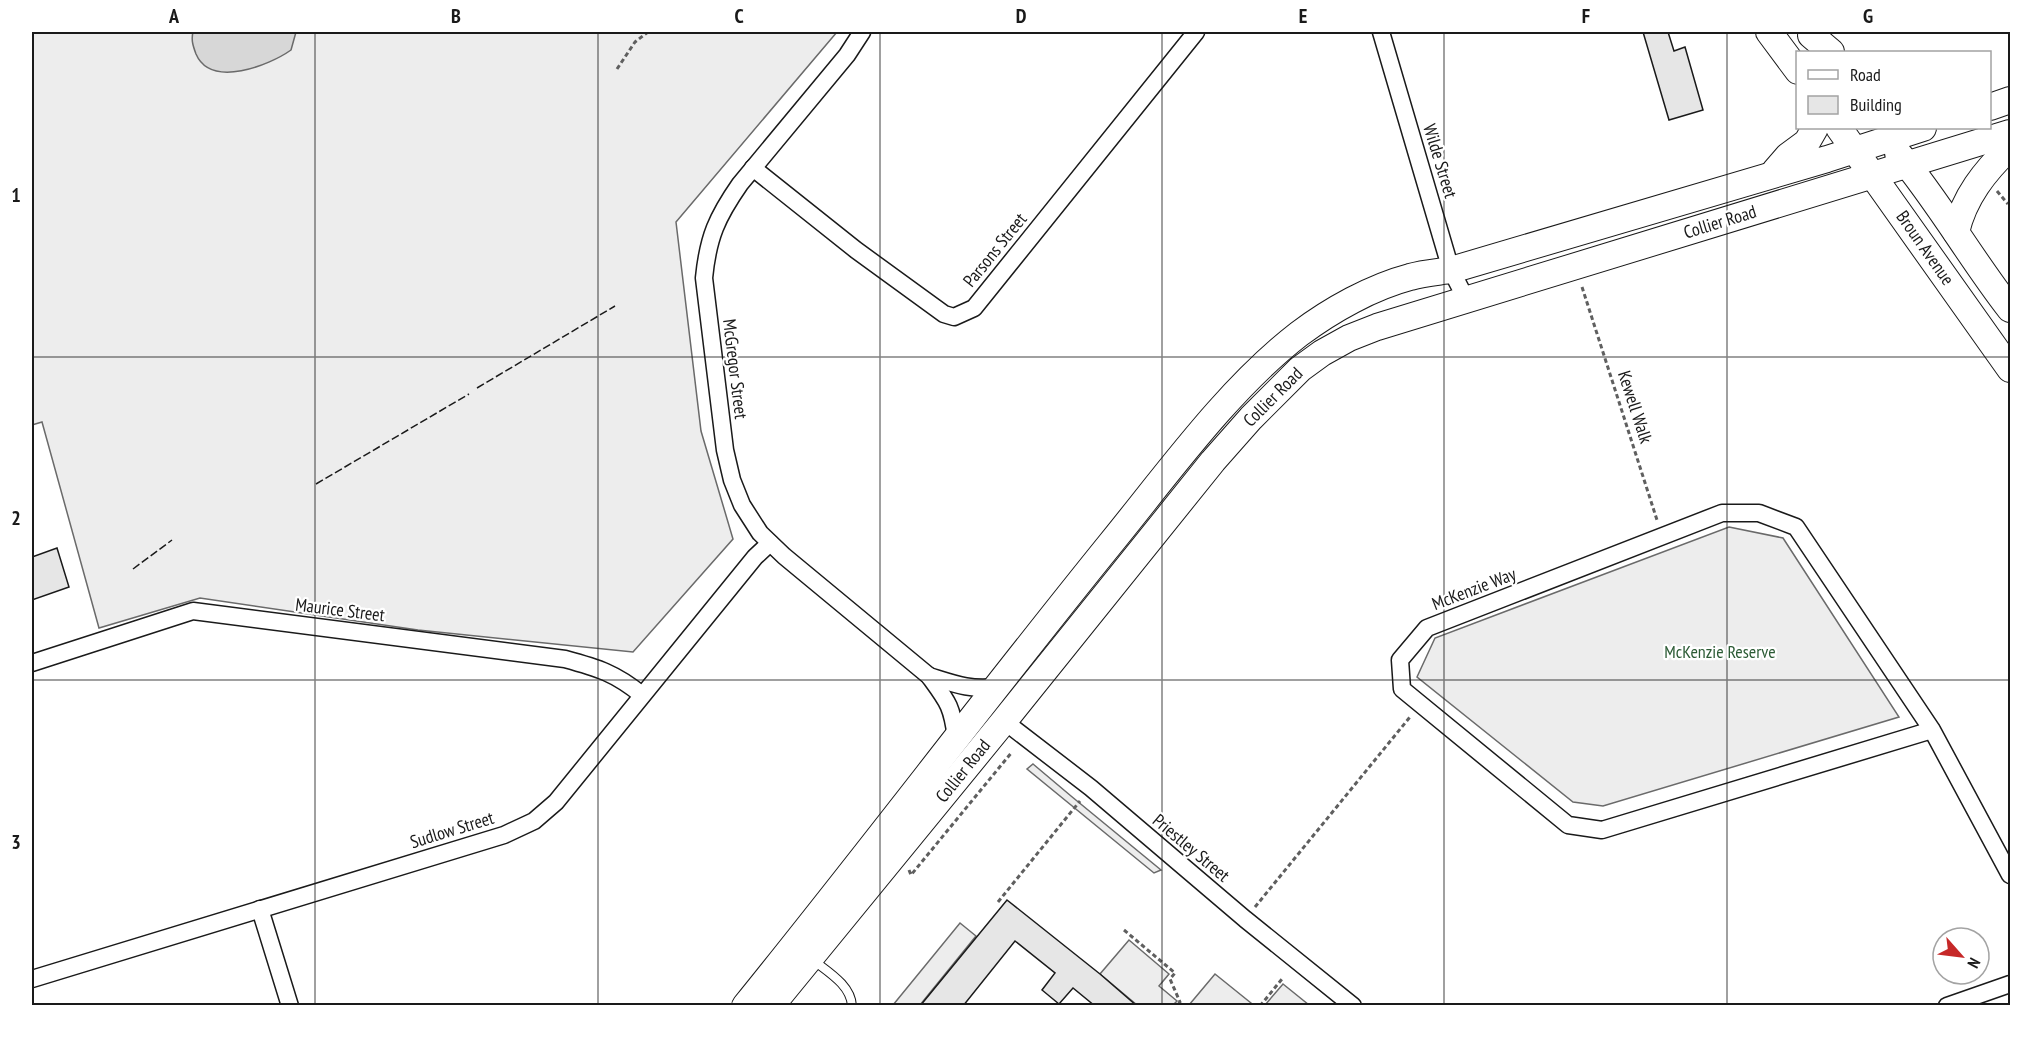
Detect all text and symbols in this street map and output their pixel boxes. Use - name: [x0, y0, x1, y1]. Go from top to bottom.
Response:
- text: A: [168, 3, 180, 29]
- text: B: [451, 3, 461, 29]
- text: C: [734, 3, 744, 29]
- text: D: [1016, 3, 1027, 29]
- text: E: [1299, 3, 1307, 29]
- text: F: [1582, 3, 1590, 29]
- text: G: [1863, 3, 1873, 29]
- legend: [1796, 51, 1991, 129]
- text: Road: [1850, 63, 1881, 86]
- text: Building: [1850, 93, 1902, 116]
- street label: Wilde Street: [1418, 121, 1463, 201]
- text: 1: [11, 182, 21, 208]
- street label: Collier Road: [1681, 200, 1759, 243]
- street label: Broun Avenue: [1891, 206, 1959, 289]
- street label: Parsons Street: [958, 208, 1031, 291]
- street label: McGregor Street: [718, 318, 753, 420]
- street label: Collier Road: [1238, 362, 1307, 431]
- street label: Kewell Walk: [1613, 368, 1658, 446]
- text: 2: [11, 505, 21, 531]
- street label: McKenzie Way: [1429, 562, 1519, 615]
- street label: Maurice Street: [294, 593, 386, 626]
- park label: McKenzie Reserve: [1664, 640, 1776, 663]
- street label: Collier Road: [930, 734, 995, 807]
- street label: Sudlow Street: [407, 806, 497, 853]
- street label: Priestley Street: [1148, 809, 1235, 887]
- text: 3: [11, 829, 21, 855]
- north arrow: [1931, 926, 1991, 986]
- text: N: [1963, 955, 1985, 972]

